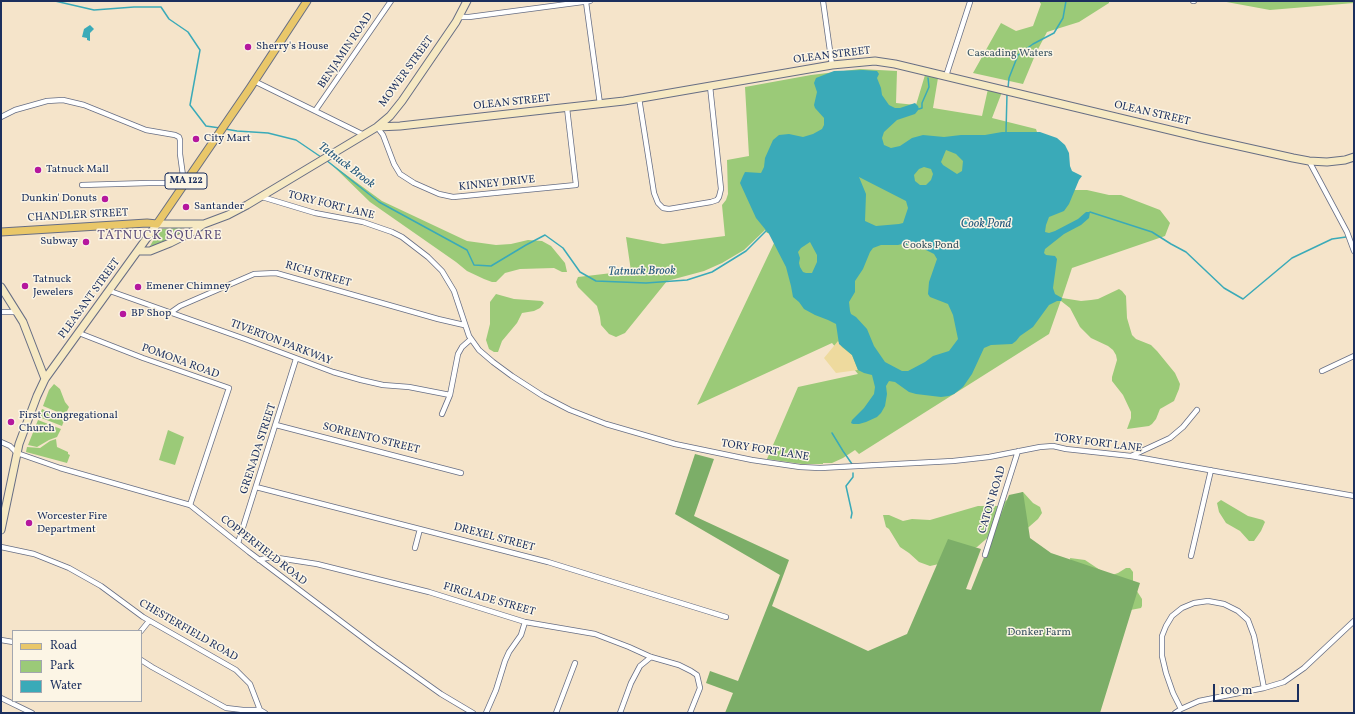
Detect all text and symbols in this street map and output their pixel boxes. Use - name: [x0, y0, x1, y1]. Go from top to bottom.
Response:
- street label: BENJAMIN ROAD: [316, 11, 376, 91]
- street label: MOWER STREET: [377, 34, 437, 110]
- place label: Sherry's House: [256, 40, 328, 54]
- marker: Sherry's House: [243, 42, 253, 52]
- street label: OLEAN STREET: [793, 45, 871, 67]
- park label: Cascading Waters: [967, 47, 1053, 61]
- street label: OLEAN STREET: [473, 92, 551, 114]
- street label: OLEAN STREET: [1113, 99, 1191, 129]
- place label: City Mart: [204, 132, 251, 146]
- marker: City Mart: [191, 134, 201, 144]
- water label: Tatnuck Brook: [315, 140, 377, 192]
- place label: Tatnuck Mall: [46, 163, 109, 177]
- marker: Tatnuck Mall: [33, 165, 43, 175]
- road number: MA 122: [165, 173, 207, 189]
- street label: KINNEY DRIVE: [458, 173, 536, 195]
- street label: TORY FORT LANE: [286, 189, 376, 223]
- place label: Dunkin' Donuts: [21, 192, 97, 206]
- marker: Dunkin' Donuts: [100, 194, 110, 204]
- place label: Santander: [194, 200, 244, 214]
- marker: Santander: [181, 202, 191, 212]
- street label: CHANDLER STREET: [27, 207, 129, 225]
- water label: Cook Pond: [961, 218, 1011, 232]
- district label: TATNUCK SQUARE: [97, 229, 223, 245]
- place label: Subway: [40, 235, 78, 249]
- marker: Subway: [81, 237, 91, 247]
- park label: Cooks Pond: [903, 239, 959, 253]
- street label: PLEASANT STREET: [56, 256, 124, 342]
- street label: RICH STREET: [284, 259, 352, 291]
- water label: Tatnuck Brook: [608, 264, 676, 280]
- place label: Tatnuck Jewelers: [33, 273, 73, 299]
- place label: Emener Chimney: [146, 280, 231, 294]
- marker: Tatnuck Jewelers: [20, 281, 30, 291]
- marker: Emener Chimney: [133, 282, 143, 292]
- place label: BP Shop: [131, 307, 171, 321]
- marker: BP Shop: [118, 309, 128, 319]
- street label: TIVERTON PARKWAY: [228, 317, 334, 369]
- street label: POMONA ROAD: [139, 342, 221, 382]
- street label: GRENADA STREET: [238, 402, 280, 496]
- place label: First Congregational Church: [19, 409, 118, 435]
- marker: First Congregational Church: [6, 417, 16, 427]
- street label: SORRENTO STREET: [321, 421, 421, 457]
- street label: TORY FORT LANE: [1053, 432, 1143, 456]
- street label: TORY FORT LANE: [720, 438, 810, 464]
- street label: CATON ROAD: [976, 465, 1010, 535]
- place label: Worcester Fire Department: [37, 510, 107, 536]
- street label: COPPERFIELD ROAD: [217, 513, 309, 589]
- marker: Worcester Fire Department: [24, 518, 34, 528]
- street label: DREXEL STREET: [452, 521, 536, 555]
- street label: FIRGLADE STREET: [441, 581, 537, 619]
- street label: CHESTERFIELD ROAD: [136, 597, 240, 665]
- park label: Donker Farm: [1007, 626, 1071, 640]
- legend: [12, 630, 142, 702]
- text: Road: [50, 638, 77, 654]
- text: Park: [50, 658, 75, 674]
- scale bar: [1215, 676, 1301, 702]
- text: Water: [50, 678, 82, 694]
- text: 100 m: [1220, 683, 1252, 699]

